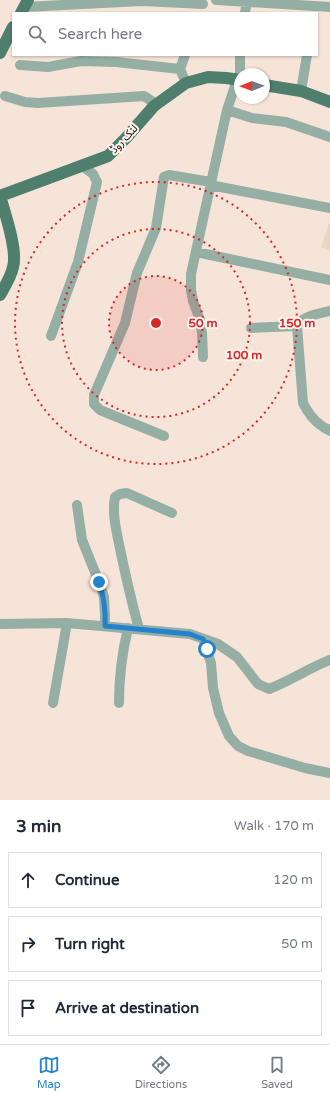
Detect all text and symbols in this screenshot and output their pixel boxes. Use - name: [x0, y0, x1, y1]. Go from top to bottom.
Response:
- search box: [12, 12, 318, 56]
- icon: search: [26, 23, 48, 45]
- text: Search here: [58, 25, 142, 43]
- north arrow: [234, 68, 270, 104]
- street label: لنک روڈ: [107, 122, 141, 156]
- centre of rings: [149, 316, 163, 330]
- text: 50 m: [188, 316, 218, 330]
- text: 150 m: [279, 316, 315, 330]
- text: 100 m: [226, 348, 262, 362]
- route end: [90, 573, 108, 591]
- route start: [198, 640, 216, 658]
- text: 3 min: [16, 816, 61, 837]
- text: Walk · 170 m: [234, 818, 314, 834]
- icon: ahead: [17, 869, 39, 891]
- text: Continue: [55, 871, 119, 889]
- text: 120 m: [273, 872, 313, 888]
- icon: right: [17, 933, 39, 955]
- text: Turn right: [55, 935, 125, 953]
- text: 50 m: [281, 936, 313, 952]
- icon: arrive: [17, 997, 39, 1019]
- text: Arrive at destination: [55, 999, 199, 1017]
- tab: Map: [37, 1054, 61, 1091]
- tab: Directions: [135, 1054, 187, 1091]
- tab: Saved: [261, 1054, 293, 1091]

